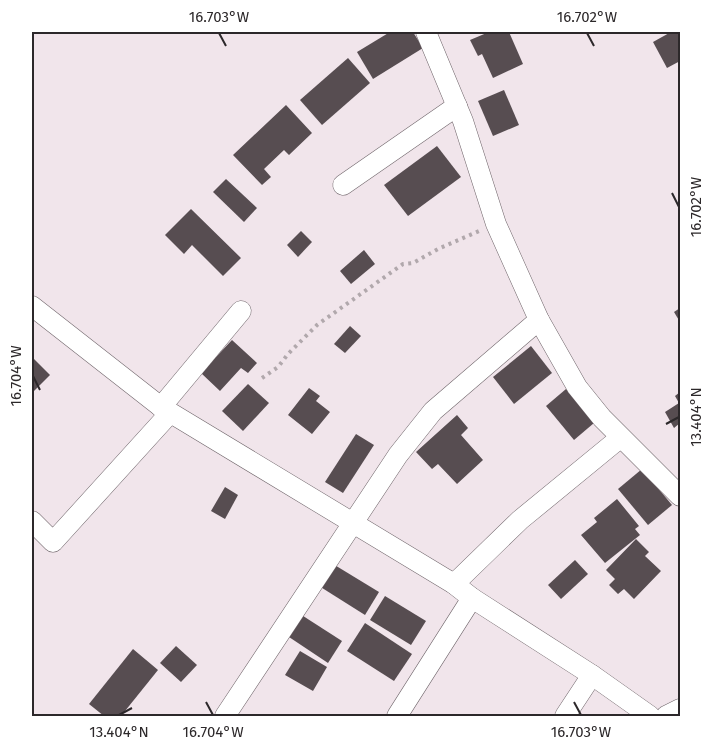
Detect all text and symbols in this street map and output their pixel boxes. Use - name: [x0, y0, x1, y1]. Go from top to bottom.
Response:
- text: 16.703°W: [189, 8, 250, 26]
- text: 16.702°W: [557, 8, 618, 26]
- text: 16.702°W: [687, 176, 705, 237]
- text: 16.704°W: [7, 345, 25, 407]
- text: 13.404°N: [687, 387, 705, 447]
- text: 13.404°N: [89, 723, 149, 741]
- text: 16.704°W: [182, 723, 244, 741]
- text: 16.703°W: [551, 723, 612, 741]

